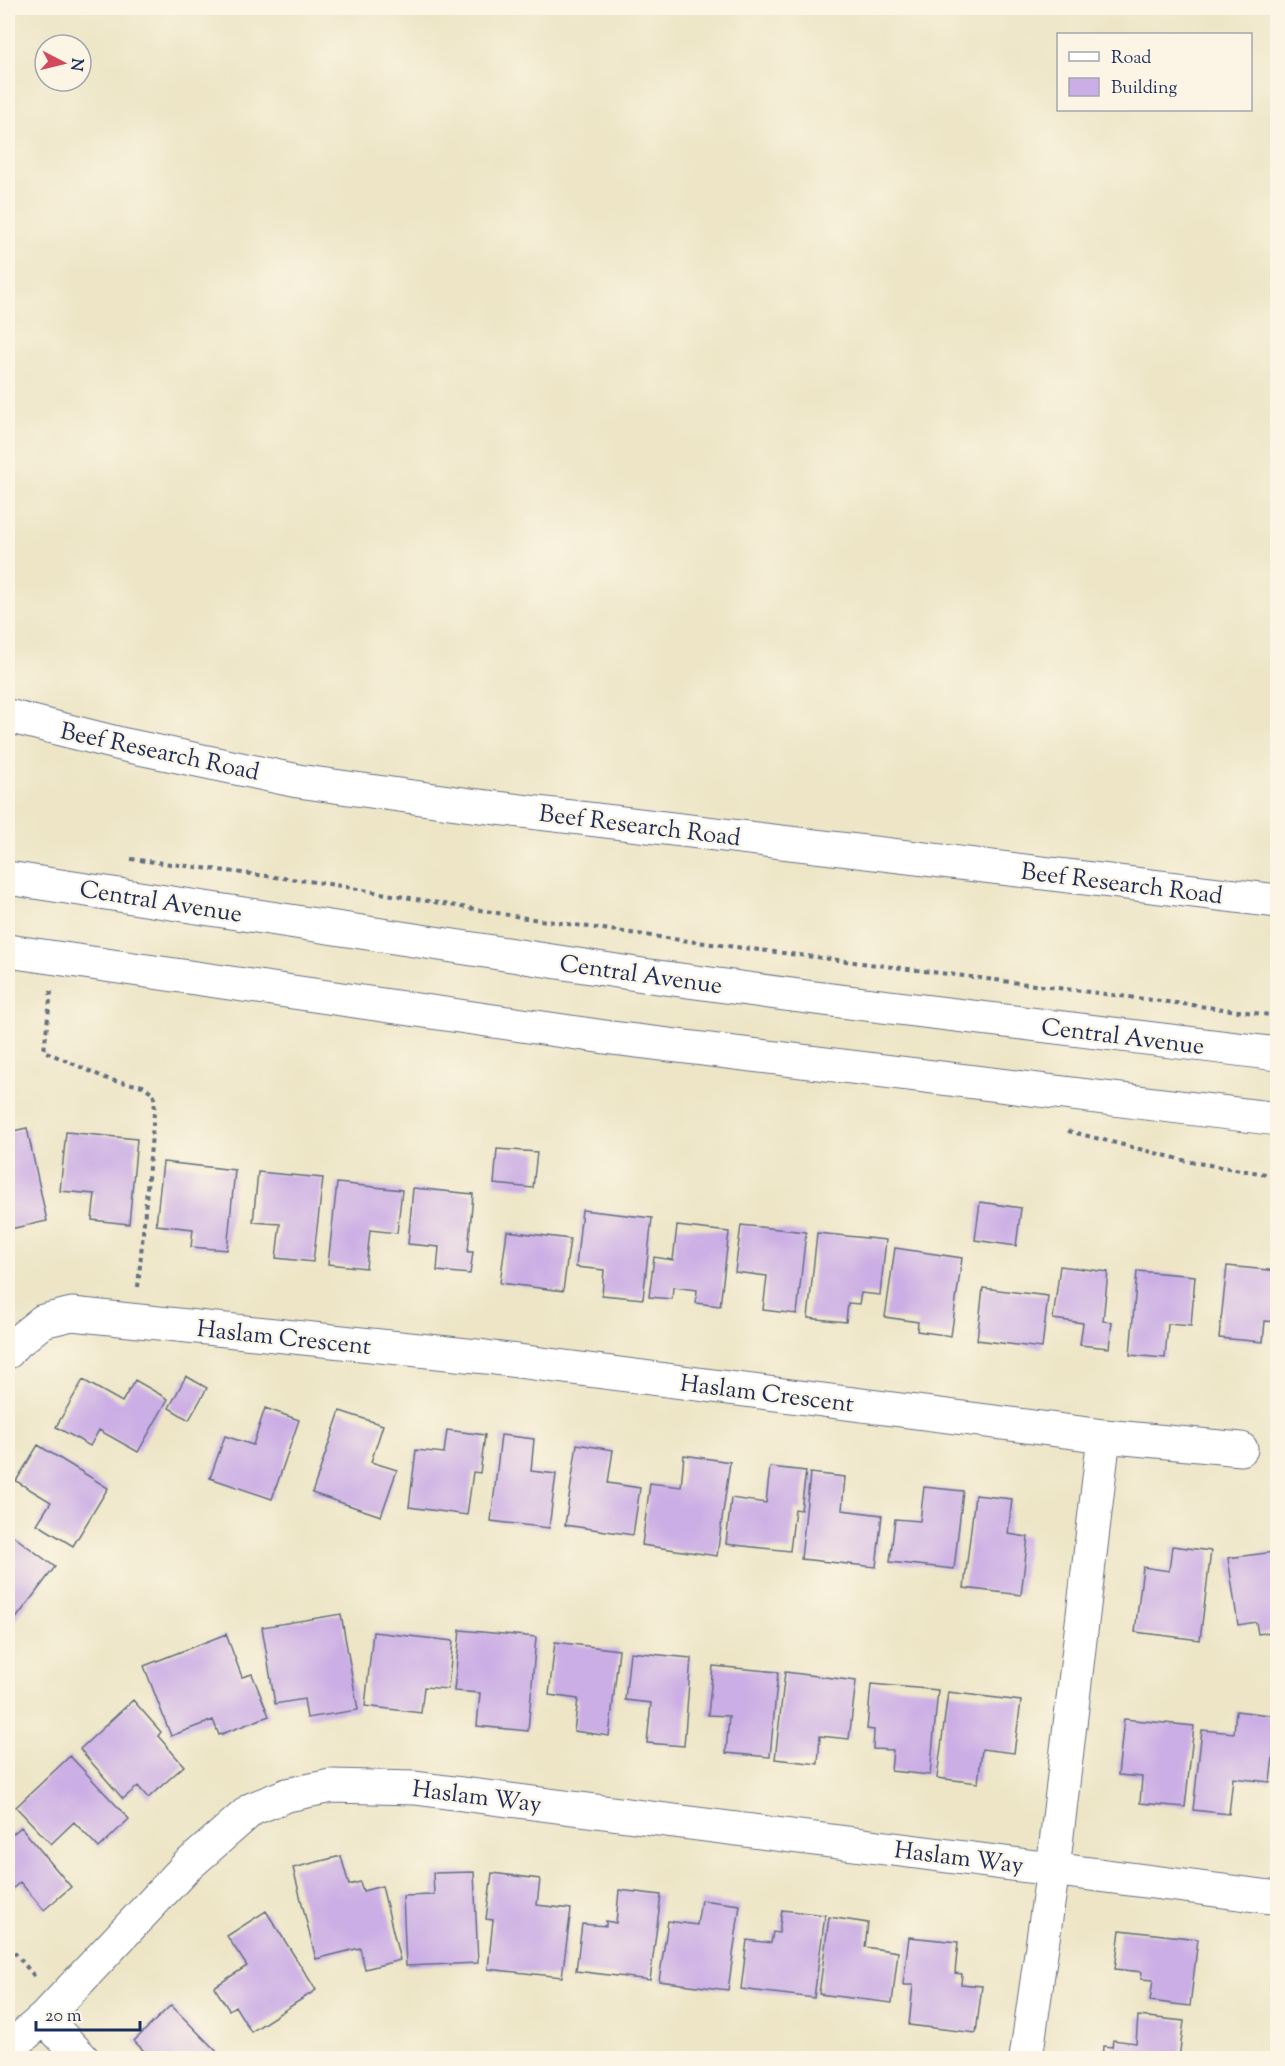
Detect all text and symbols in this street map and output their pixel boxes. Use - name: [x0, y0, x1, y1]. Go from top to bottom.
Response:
- north arrow: [33, 33, 93, 93]
- legend: [1057, 33, 1252, 111]
- text: Road: [1111, 46, 1151, 72]
- text: N: [63, 57, 88, 72]
- text: Building: [1111, 76, 1177, 102]
- street label: Beef Research Road: [57, 715, 263, 791]
- street label: Beef Research Road: [537, 798, 743, 856]
- street label: Beef Research Road: [1019, 856, 1225, 914]
- street label: Central Avenue: [77, 873, 244, 933]
- street label: Central Avenue: [557, 948, 724, 1004]
- street label: Central Avenue: [1039, 1011, 1206, 1065]
- street label: Haslam Crescent: [195, 1313, 373, 1365]
- street label: Haslam Crescent: [678, 1367, 856, 1423]
- street label: Haslam Way: [410, 1773, 543, 1823]
- street label: Haslam Way: [892, 1834, 1025, 1884]
- scale bar: [36, 1994, 140, 2032]
- text: 20 m: [45, 2004, 82, 2030]

